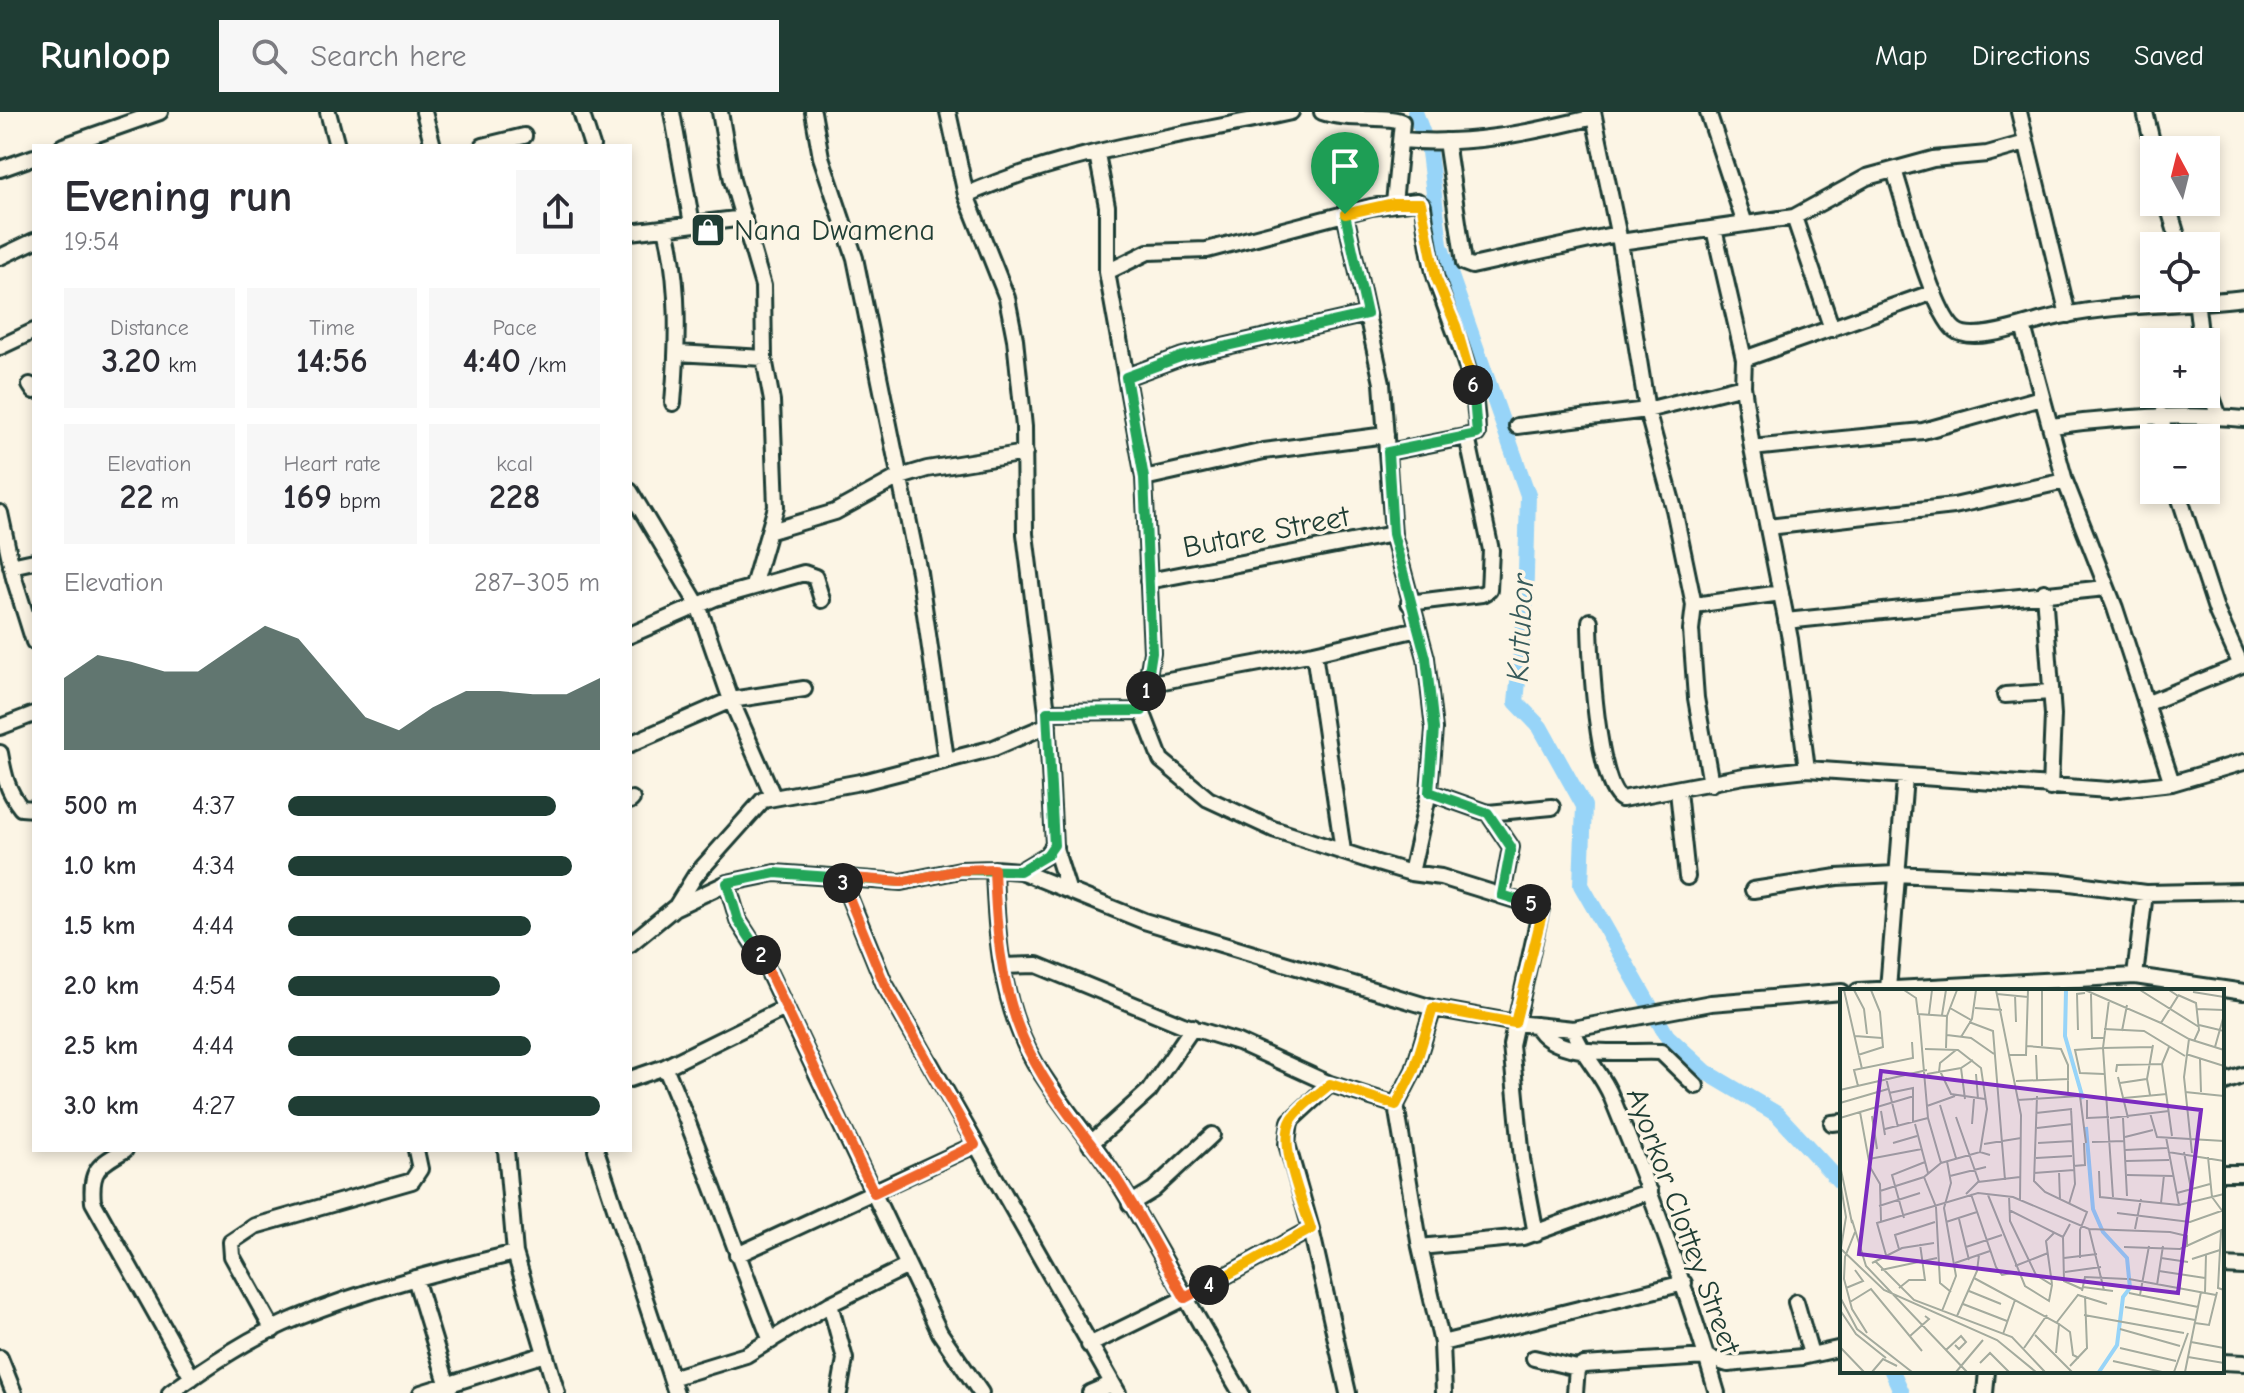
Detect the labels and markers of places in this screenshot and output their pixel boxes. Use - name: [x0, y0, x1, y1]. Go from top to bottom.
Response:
- pin: [1311, 132, 1379, 214]
- shop icon: Nana Dwamena: [689, 211, 727, 249]
- place label: Nana Dwamena: [734, 213, 935, 248]
- pin: 6: [1453, 365, 1493, 405]
- pin: 1: [1126, 671, 1166, 711]
- pin: 3: [823, 863, 863, 903]
- pin: 5: [1511, 884, 1551, 924]
- pin: 2: [741, 935, 781, 975]
- pin: 4: [1189, 1265, 1229, 1305]

